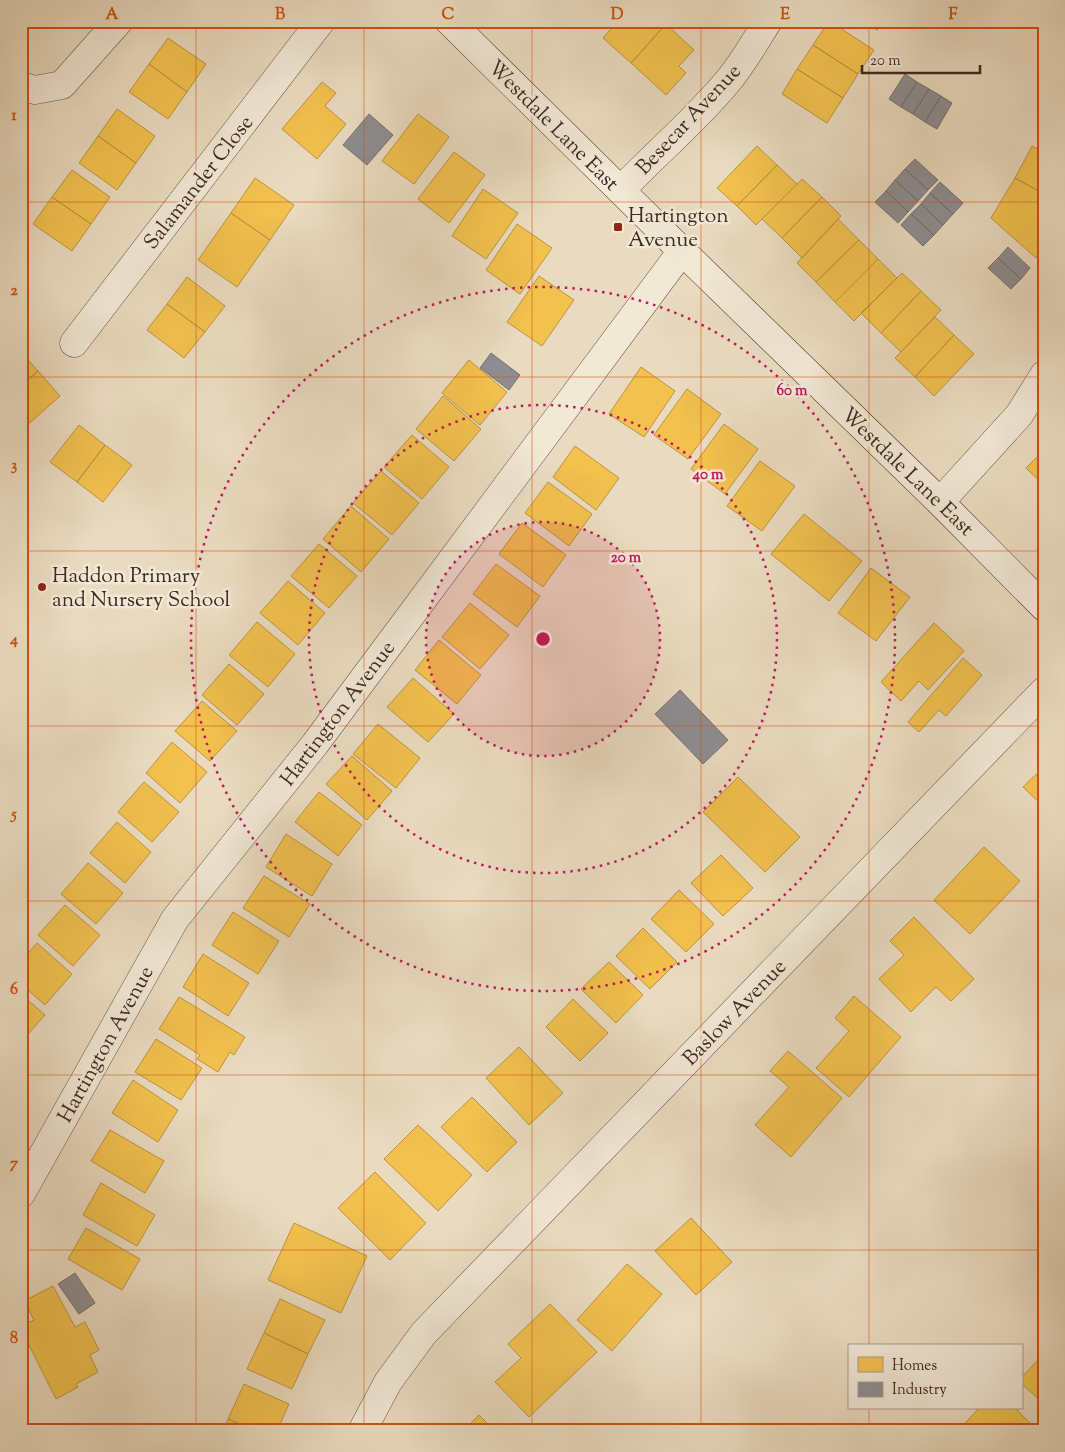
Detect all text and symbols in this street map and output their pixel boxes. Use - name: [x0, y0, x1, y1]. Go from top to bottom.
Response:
- text: A: [106, 4, 119, 27]
- text: B: [275, 4, 285, 27]
- text: C: [442, 4, 455, 27]
- text: D: [611, 4, 624, 27]
- text: E: [780, 4, 790, 27]
- text: F: [949, 4, 958, 27]
- scale bar: [862, 42, 980, 74]
- text: 20 m: [870, 51, 901, 72]
- street label: Westdale Lane East: [480, 54, 625, 199]
- street label: Besecar Avenue: [630, 58, 749, 183]
- text: 1: [11, 105, 17, 128]
- street label: Salamander Close: [138, 110, 262, 257]
- place label: Hartington Avenue: [628, 202, 729, 256]
- marker: Hartington Avenue: [612, 221, 624, 233]
- text: 2: [10, 280, 18, 303]
- text: 60 m: [777, 381, 808, 402]
- street label: Westdale Lane East: [833, 401, 980, 544]
- text: 3: [11, 455, 18, 478]
- text: 40 m: [692, 465, 724, 486]
- text: 20 m: [611, 548, 642, 569]
- place label: Haddon Primary and Nursery School: [52, 562, 231, 616]
- marker: Haddon Primary and Nursery School: [36, 581, 48, 593]
- text: 4: [9, 629, 18, 652]
- centre of rings: [534, 630, 552, 648]
- street label: Hartington Avenue: [274, 635, 403, 793]
- text: 5: [9, 804, 17, 827]
- street label: Baslow Avenue: [677, 953, 794, 1073]
- street label: Hartington Avenue: [51, 961, 162, 1129]
- text: 6: [10, 979, 18, 1002]
- text: 7: [10, 1153, 19, 1176]
- text: 8: [10, 1328, 18, 1351]
- legend: [848, 1344, 1022, 1410]
- text: Homes: [892, 1356, 937, 1377]
- text: Industry: [892, 1380, 947, 1401]

